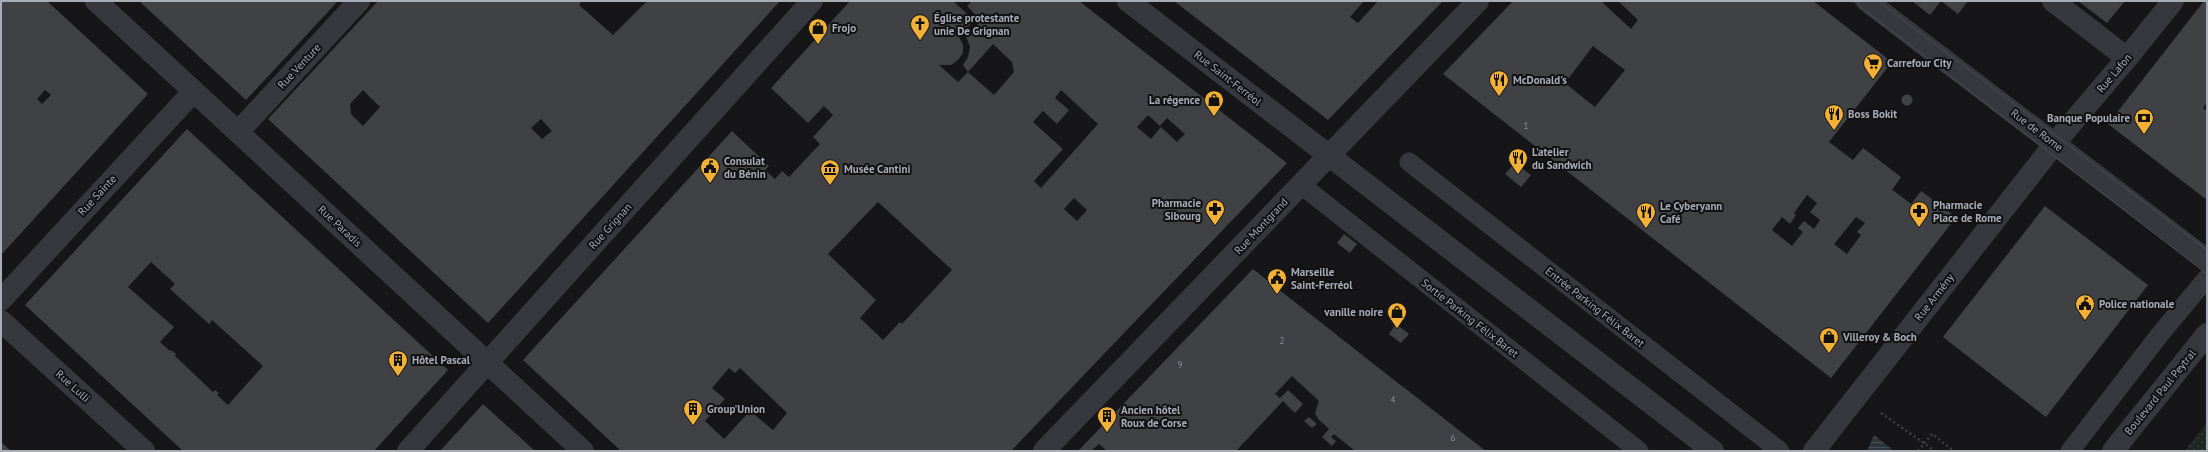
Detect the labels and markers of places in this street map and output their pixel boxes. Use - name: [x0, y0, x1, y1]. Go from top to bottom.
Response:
- place label: Église protestante unie De Grignan: [934, 11, 1020, 38]
- church icon: Église protestante unie De Grignan: [909, 13, 931, 41]
- shop icon: Frojo: [807, 17, 829, 45]
- place label: Frojo: [832, 21, 856, 35]
- supermarket icon: Carrefour City: [1862, 52, 1884, 80]
- place label: Carrefour City: [1887, 56, 1952, 70]
- restaurant icon: McDonald's: [1488, 69, 1510, 97]
- place label: McDonald's: [1513, 73, 1567, 87]
- shop icon: La régence: [1203, 89, 1225, 117]
- place label: La régence: [1149, 93, 1200, 107]
- restaurant icon: Boss Bokit: [1823, 103, 1845, 131]
- place label: Boss Bokit: [1848, 107, 1897, 121]
- bank icon: Banque Populaire: [2133, 107, 2155, 135]
- place label: Banque Populaire: [2047, 111, 2130, 125]
- place label: L'atelier du Sandwich: [1532, 145, 1592, 172]
- restaurant icon: L'atelier du Sandwich: [1507, 147, 1529, 175]
- place label: Consulat du Bénin: [724, 154, 766, 181]
- public building icon: Consulat du Bénin: [699, 156, 721, 184]
- museum icon: Musée Cantini: [819, 158, 841, 186]
- place label: Musée Cantini: [844, 162, 910, 176]
- place label: Pharmacie Sibourg: [1152, 196, 1201, 223]
- pharmacy icon: Pharmacie Sibourg: [1204, 198, 1226, 226]
- place label: Pharmacie Place de Rome: [1933, 198, 2002, 225]
- place label: Le Cyberyann Café: [1660, 199, 1722, 226]
- pharmacy icon: Pharmacie Place de Rome: [1908, 200, 1930, 228]
- restaurant icon: Le Cyberyann Café: [1635, 201, 1657, 229]
- place label: Marseille Saint-Ferréol: [1291, 265, 1353, 292]
- public building icon: Marseille Saint-Ferréol: [1266, 267, 1288, 295]
- public building icon: Police nationale: [2074, 293, 2096, 321]
- place label: Police nationale: [2099, 297, 2175, 311]
- shop icon: vanille noire: [1386, 301, 1408, 329]
- place label: vanille noire: [1323, 305, 1383, 319]
- shop icon: Villeroy & Boch: [1818, 326, 1840, 354]
- place label: Villeroy & Boch: [1842, 330, 1917, 344]
- building icon: Hôtel Pascal: [387, 349, 409, 377]
- place label: Hôtel Pascal: [412, 353, 471, 367]
- building icon: Group'Union: [682, 398, 704, 426]
- place label: Group'Union: [707, 402, 765, 416]
- place label: Ancien hôtel Roux de Corse: [1121, 403, 1187, 430]
- building icon: Ancien hôtel Roux de Corse: [1096, 405, 1118, 433]

